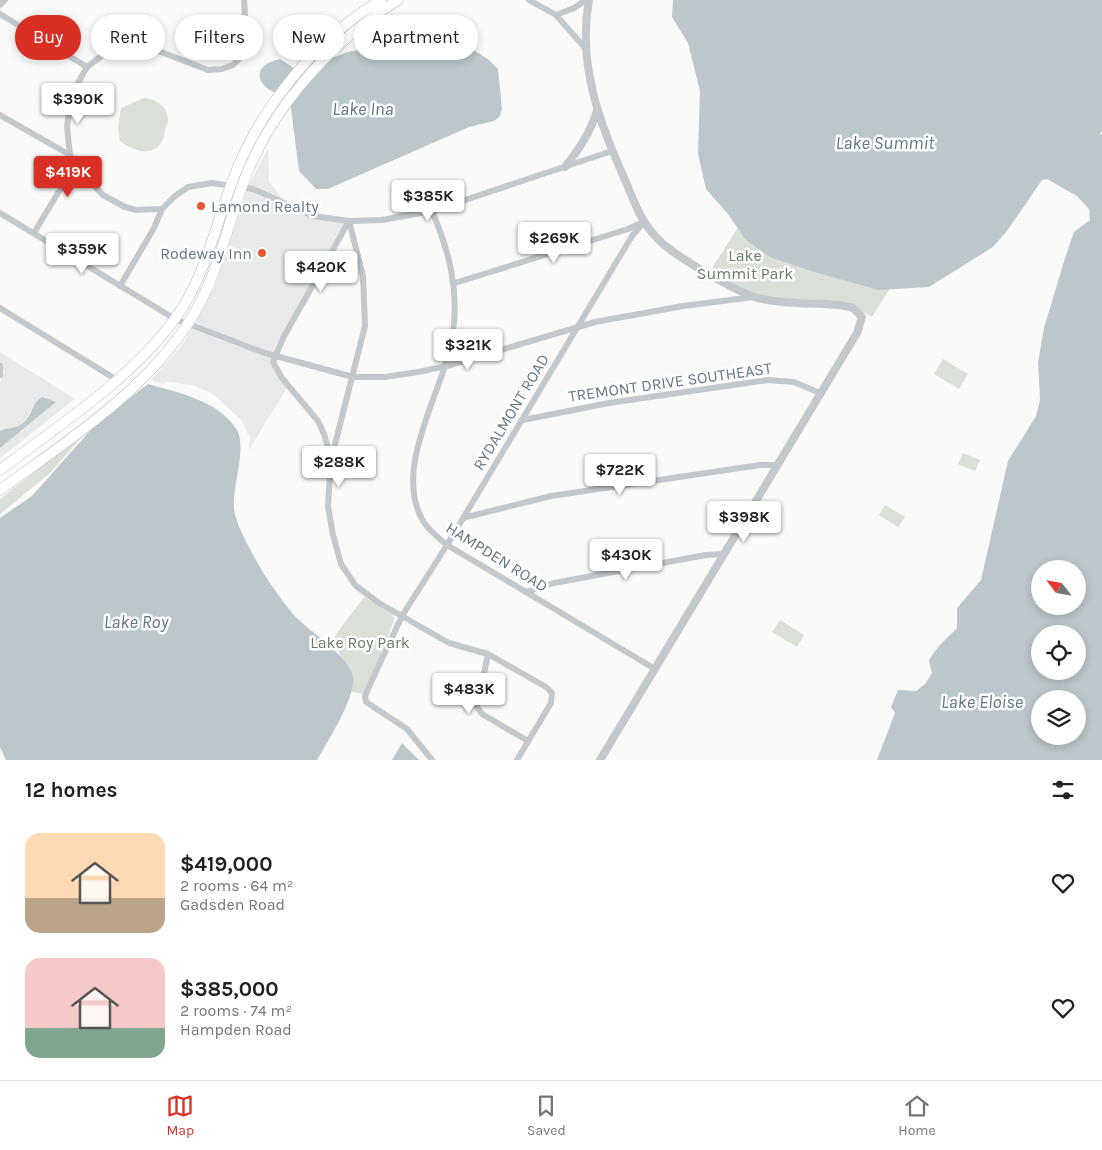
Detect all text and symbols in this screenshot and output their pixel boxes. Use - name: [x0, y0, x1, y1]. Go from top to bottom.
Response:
- chip: Buy: [15, 15, 81, 60]
- chip: Rent: [91, 15, 165, 60]
- chip: Filters: [175, 15, 263, 60]
- chip: New: [273, 15, 344, 60]
- chip: Apartment: [354, 15, 478, 60]
- pin: $390K: [43, 82, 113, 125]
- text: $390K: [52, 89, 104, 108]
- water label: Lake Ina: [332, 98, 394, 120]
- water label: Lake Summit: [836, 132, 935, 154]
- pin: $419K: [33, 156, 103, 198]
- text: $419K: [45, 162, 91, 181]
- pin: $385K: [393, 180, 463, 222]
- text: $385K: [402, 186, 454, 205]
- place label: Lamond Realty: [211, 197, 319, 216]
- marker: Lamond Realty: [195, 200, 207, 212]
- pin: $269K: [519, 222, 589, 264]
- text: $269K: [529, 228, 579, 247]
- pin: $359K: [47, 232, 117, 275]
- text: $359K: [57, 239, 107, 258]
- place label: Rodeway Inn: [160, 244, 252, 263]
- park label: Lake Summit Park: [697, 246, 793, 283]
- marker: Rodeway Inn: [256, 247, 268, 259]
- pin: $420K: [286, 250, 356, 293]
- text: $420K: [296, 257, 346, 276]
- pin: $321K: [433, 328, 503, 371]
- text: $321K: [445, 335, 491, 354]
- street label: RYDALMONT ROAD: [469, 350, 553, 474]
- street label: TREMONT DRIVE SOUTHEAST: [567, 358, 773, 406]
- pin: $288K: [304, 446, 374, 488]
- text: $288K: [313, 452, 365, 471]
- pin: $722K: [585, 454, 655, 496]
- text: $722K: [596, 460, 644, 479]
- pin: $398K: [709, 500, 779, 543]
- text: $398K: [718, 507, 770, 526]
- street label: HAMPDEN ROAD: [443, 518, 551, 596]
- pin: $430K: [591, 538, 661, 581]
- text: $430K: [600, 545, 652, 564]
- north arrow: [1031, 560, 1086, 615]
- map controls: [1031, 560, 1086, 745]
- water label: Lake Roy: [104, 611, 169, 633]
- button: locate: [1031, 625, 1086, 680]
- park label: Lake Roy Park: [310, 633, 410, 652]
- pin: $483K: [434, 672, 504, 715]
- text: $483K: [443, 679, 495, 698]
- button: layers: [1031, 690, 1086, 745]
- water label: Lake Eloise: [941, 691, 1023, 713]
- icon: filters: [1049, 776, 1077, 804]
- text: 12 homes: [25, 778, 118, 802]
- text: $419,000: [180, 852, 272, 876]
- icon: home: [65, 853, 125, 913]
- icon: heart: [1049, 869, 1077, 897]
- text: 2 rooms · 64 m²: [180, 876, 293, 895]
- text: Gadsden Road: [180, 895, 285, 914]
- text: $385,000: [180, 977, 279, 1001]
- icon: home: [65, 978, 125, 1038]
- icon: heart: [1049, 994, 1077, 1022]
- text: 2 rooms · 74 m²: [180, 1001, 292, 1020]
- text: Hampden Road: [180, 1020, 292, 1039]
- tab: Map: [166, 1092, 194, 1139]
- tab: Saved: [527, 1092, 566, 1139]
- tab: Home: [898, 1092, 936, 1139]

